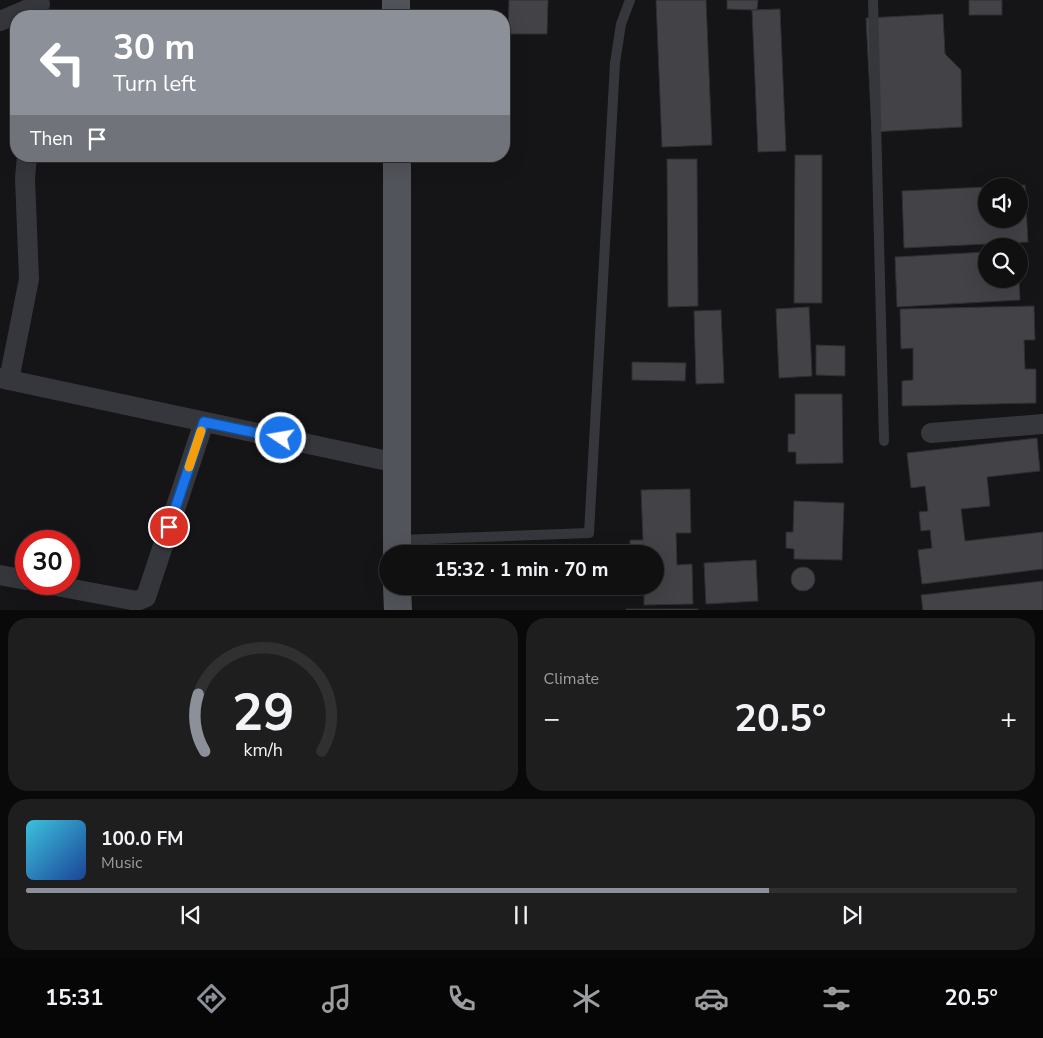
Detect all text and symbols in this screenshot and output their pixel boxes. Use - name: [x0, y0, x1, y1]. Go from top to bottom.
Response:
- text: 30 m: [113, 24, 195, 71]
- icon: left: [30, 30, 95, 95]
- text: Turn left: [113, 69, 196, 99]
- icon: arrive: [83, 125, 111, 153]
- text: Then: [30, 126, 73, 152]
- map controls: [978, 178, 1028, 288]
- button: sound: [978, 178, 1028, 228]
- button: search: [978, 238, 1028, 288]
- position arrow: [254, 411, 306, 463]
- pin: [148, 506, 190, 548]
- icon: arrive: [155, 513, 183, 541]
- speed limit sign: 30: [15, 530, 80, 595]
- text: 15:32 · 1 min · 70 m: [434, 557, 609, 583]
- text: Climate: [544, 668, 599, 690]
- text: 29: [232, 677, 294, 748]
- text: 20.5°: [734, 693, 826, 744]
- text: −: [544, 700, 560, 738]
- text: +: [1000, 700, 1017, 738]
- text: km/h: [243, 738, 282, 762]
- text: 100.0 FM: [101, 826, 184, 852]
- text: Music: [101, 852, 142, 874]
- icon: previous: [177, 901, 205, 929]
- icon: pause: [507, 901, 535, 929]
- icon: next: [838, 901, 866, 929]
- icon: directions: [194, 981, 229, 1016]
- icon: music: [319, 981, 354, 1016]
- icon: phone: [444, 981, 479, 1016]
- icon: climate: [569, 981, 604, 1016]
- icon: car: [694, 981, 729, 1016]
- icon: filters: [819, 981, 854, 1016]
- text: 15:31: [45, 983, 103, 1013]
- text: 20.5°: [944, 983, 998, 1013]

